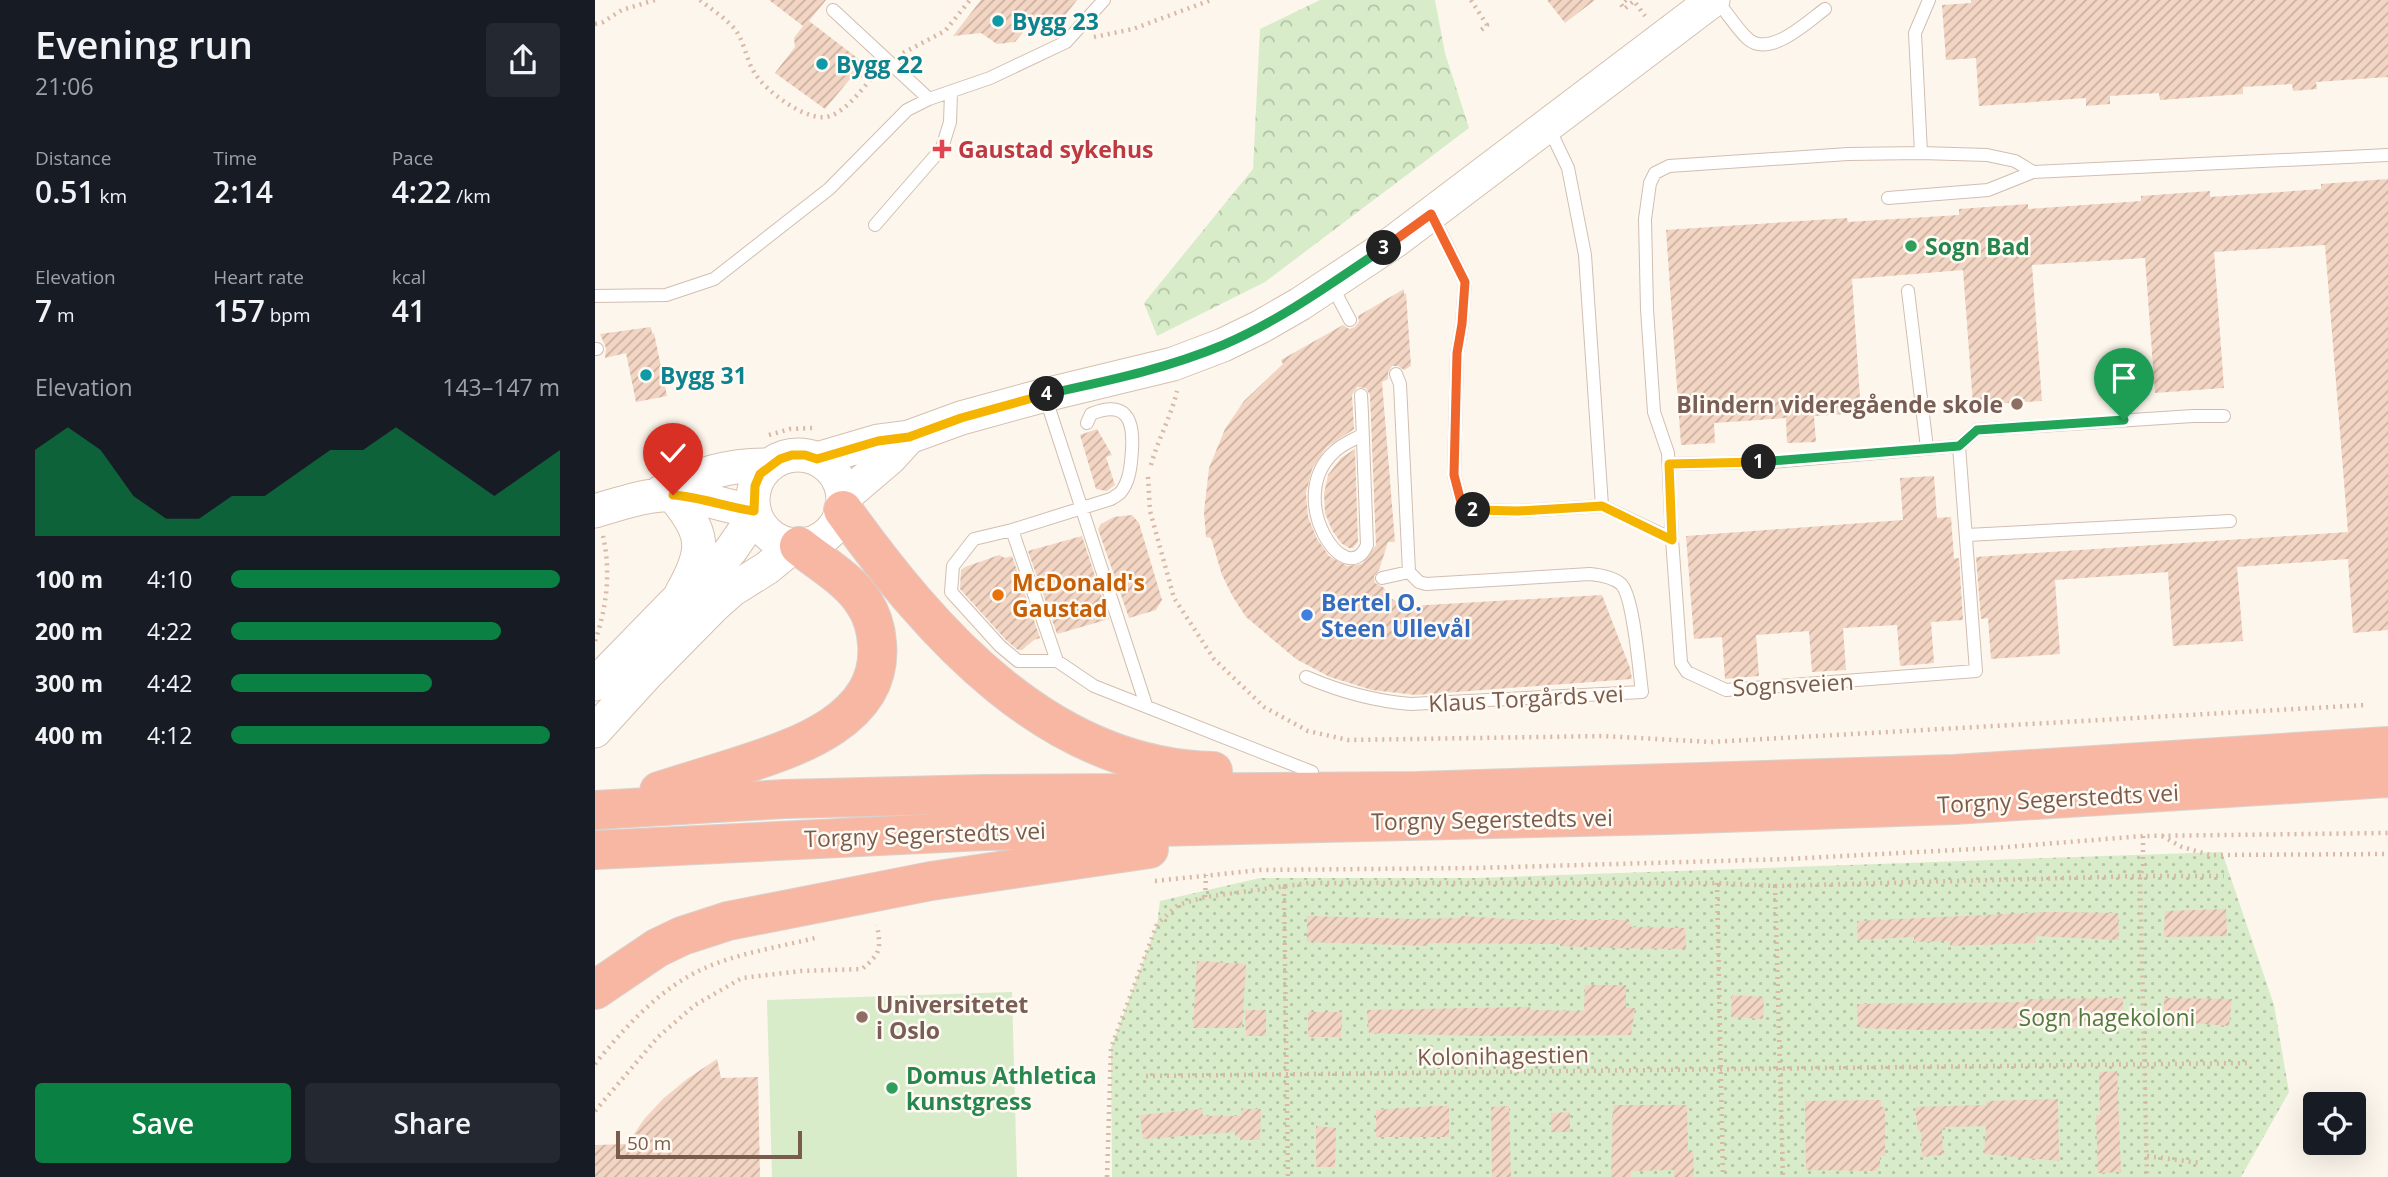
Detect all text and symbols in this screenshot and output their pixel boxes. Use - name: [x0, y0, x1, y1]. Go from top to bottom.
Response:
- place label: Bygg 23: [1012, 5, 1099, 37]
- marker: Bygg 23: [990, 13, 1006, 29]
- text: Evening run: [35, 18, 253, 70]
- button: share: [486, 23, 560, 97]
- place label: Bygg 22: [836, 48, 923, 80]
- marker: Bygg 22: [814, 56, 830, 72]
- text: 21:06: [35, 70, 94, 102]
- place label: Gaustad sykehus: [958, 133, 1154, 165]
- marker: Gaustad sykehus: [932, 139, 952, 159]
- text: Distance: [35, 145, 111, 171]
- text: Time: [213, 145, 257, 171]
- text: Pace: [392, 145, 433, 171]
- text: 0.51: [35, 171, 95, 212]
- text: 2:14: [213, 171, 273, 212]
- text: 4:22: [392, 171, 451, 212]
- text: km: [95, 183, 127, 209]
- text: /km: [451, 183, 491, 209]
- pin: 3: [1367, 230, 1401, 266]
- place label: Sogn Bad: [1925, 230, 2030, 262]
- text: 3: [1378, 234, 1389, 260]
- marker: Sogn Bad: [1903, 238, 1919, 254]
- text: Elevation: [35, 264, 116, 290]
- text: Heart rate: [213, 264, 304, 290]
- text: kcal: [392, 264, 426, 290]
- text: 7: [35, 290, 52, 331]
- text: 157: [213, 290, 265, 331]
- text: 41: [392, 290, 426, 331]
- text: m: [52, 302, 75, 328]
- text: bpm: [265, 302, 311, 328]
- pin: [2094, 348, 2154, 420]
- place label: Bygg 31: [660, 359, 747, 391]
- icon: arrive: [2105, 359, 2143, 397]
- marker: Bygg 31: [638, 367, 654, 383]
- text: Elevation: [35, 371, 133, 403]
- text: 143–147 m: [442, 371, 560, 403]
- pin: 4: [1029, 376, 1065, 412]
- text: 4: [1041, 380, 1052, 406]
- place label: Blindern videregående skole: [1676, 388, 2003, 420]
- marker: Blindern videregående skole: [2009, 396, 2025, 412]
- pin: [643, 423, 703, 495]
- icon: check: [654, 434, 692, 472]
- pin: 1: [1741, 444, 1777, 480]
- text: 1: [1753, 448, 1764, 474]
- pin: 2: [1455, 492, 1491, 528]
- text: 2: [1467, 496, 1478, 522]
- text: 100 m: [35, 563, 103, 595]
- text: 4:10: [147, 563, 193, 595]
- place label: McDonald's Gaustad: [1012, 566, 1145, 624]
- place label: Bertel O. Steen Ullevål: [1321, 586, 1471, 644]
- marker: McDonald's Gaustad: [990, 587, 1006, 603]
- marker: Bertel O. Steen Ullevål: [1299, 607, 1315, 623]
- text: 200 m: [35, 615, 103, 647]
- text: 4:22: [147, 615, 193, 647]
- street label: Sognsveien: [1732, 665, 1854, 703]
- text: 300 m: [35, 667, 103, 699]
- text: 4:42: [147, 667, 193, 699]
- street label: Klaus Torgårds vei: [1428, 677, 1624, 719]
- text: 400 m: [35, 719, 103, 751]
- text: 4:12: [147, 719, 193, 751]
- street label: Torgny Segerstedts vei: [1936, 776, 2180, 820]
- street label: Torgny Segerstedts vei: [1371, 801, 1613, 837]
- street label: Torgny Segerstedts vei: [804, 814, 1046, 854]
- place label: Universitetet i Oslo: [876, 988, 1028, 1046]
- park label: Sogn hagekoloni: [2019, 1001, 2195, 1033]
- marker: Universitetet i Oslo: [854, 1009, 870, 1025]
- street label: Kolonihagestien: [1417, 1038, 1589, 1072]
- place label: Domus Athletica kunstgress: [906, 1059, 1097, 1117]
- marker: Domus Athletica kunstgress: [884, 1080, 900, 1096]
- button: Save: [35, 1083, 291, 1163]
- button: Share: [305, 1083, 560, 1163]
- map controls: [2303, 1092, 2366, 1155]
- button: locate: [2303, 1092, 2366, 1155]
- scale bar: [616, 1128, 801, 1160]
- text: 50 m: [627, 1130, 671, 1156]

